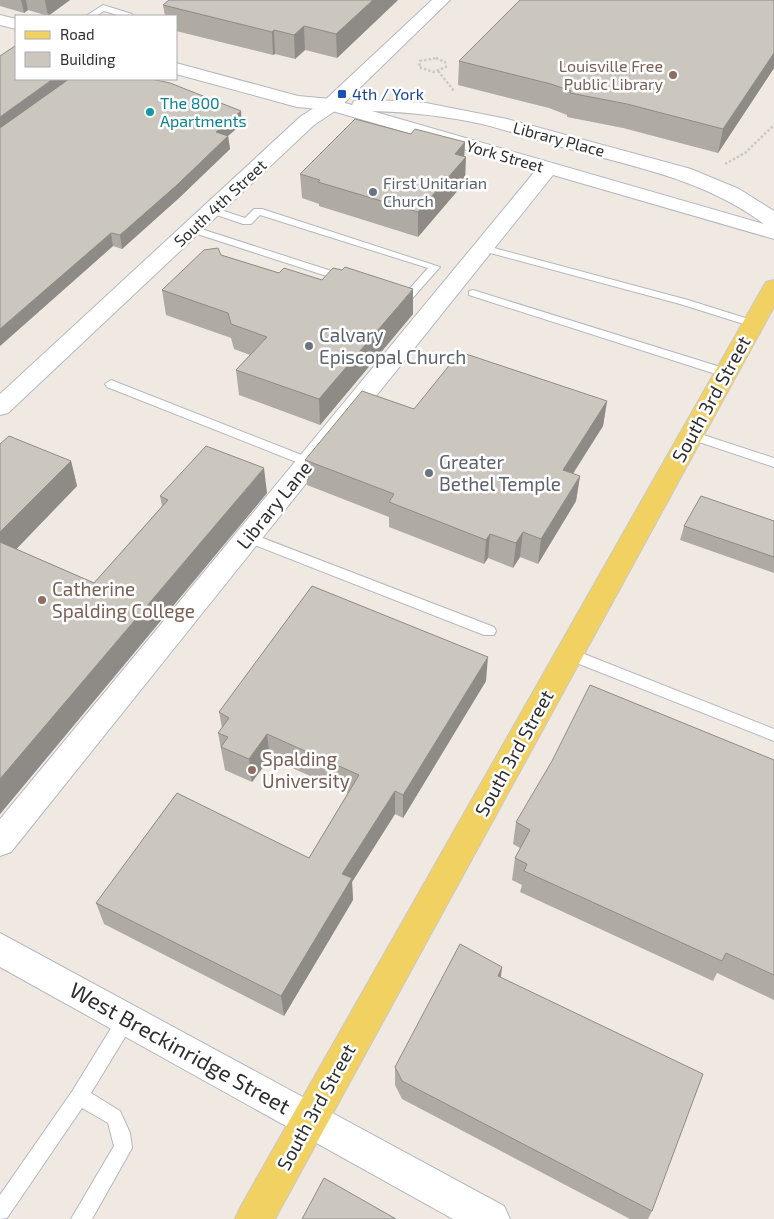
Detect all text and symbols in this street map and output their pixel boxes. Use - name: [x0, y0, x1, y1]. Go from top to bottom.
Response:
- legend: [15, 15, 178, 80]
- text: Road: [60, 25, 95, 43]
- text: Building: [60, 50, 116, 68]
- place label: Louisville Free Public Library: [559, 56, 664, 93]
- marker: Louisville Free Public Library: [667, 69, 679, 81]
- place label: 4th / York: [352, 84, 424, 103]
- marker: 4th / York: [336, 88, 348, 100]
- place label: The 800 Apartments: [160, 93, 247, 130]
- marker: The 800 Apartments: [144, 106, 156, 118]
- street label: Library Place: [511, 117, 607, 160]
- street label: York Street: [464, 135, 546, 176]
- street label: South 4th Street: [170, 155, 270, 250]
- place label: First Unitarian Church: [383, 173, 487, 210]
- marker: First Unitarian Church: [367, 186, 379, 198]
- place label: Calvary Episcopal Church: [319, 323, 466, 368]
- street label: South 3rd Street: [666, 332, 755, 466]
- marker: Calvary Episcopal Church: [303, 340, 315, 352]
- place label: Greater Bethel Temple: [439, 450, 561, 495]
- street label: Library Lane: [231, 456, 316, 553]
- marker: Greater Bethel Temple: [423, 467, 435, 479]
- place label: Catherine Spalding College: [52, 577, 195, 622]
- marker: Catherine Spalding College: [36, 594, 48, 606]
- street label: South 3rd Street: [469, 686, 558, 820]
- place label: Spalding University: [262, 747, 350, 792]
- marker: Spalding University: [246, 764, 258, 776]
- street label: West Breckinridge Street: [66, 976, 295, 1119]
- street label: South 3rd Street: [271, 1040, 360, 1174]

